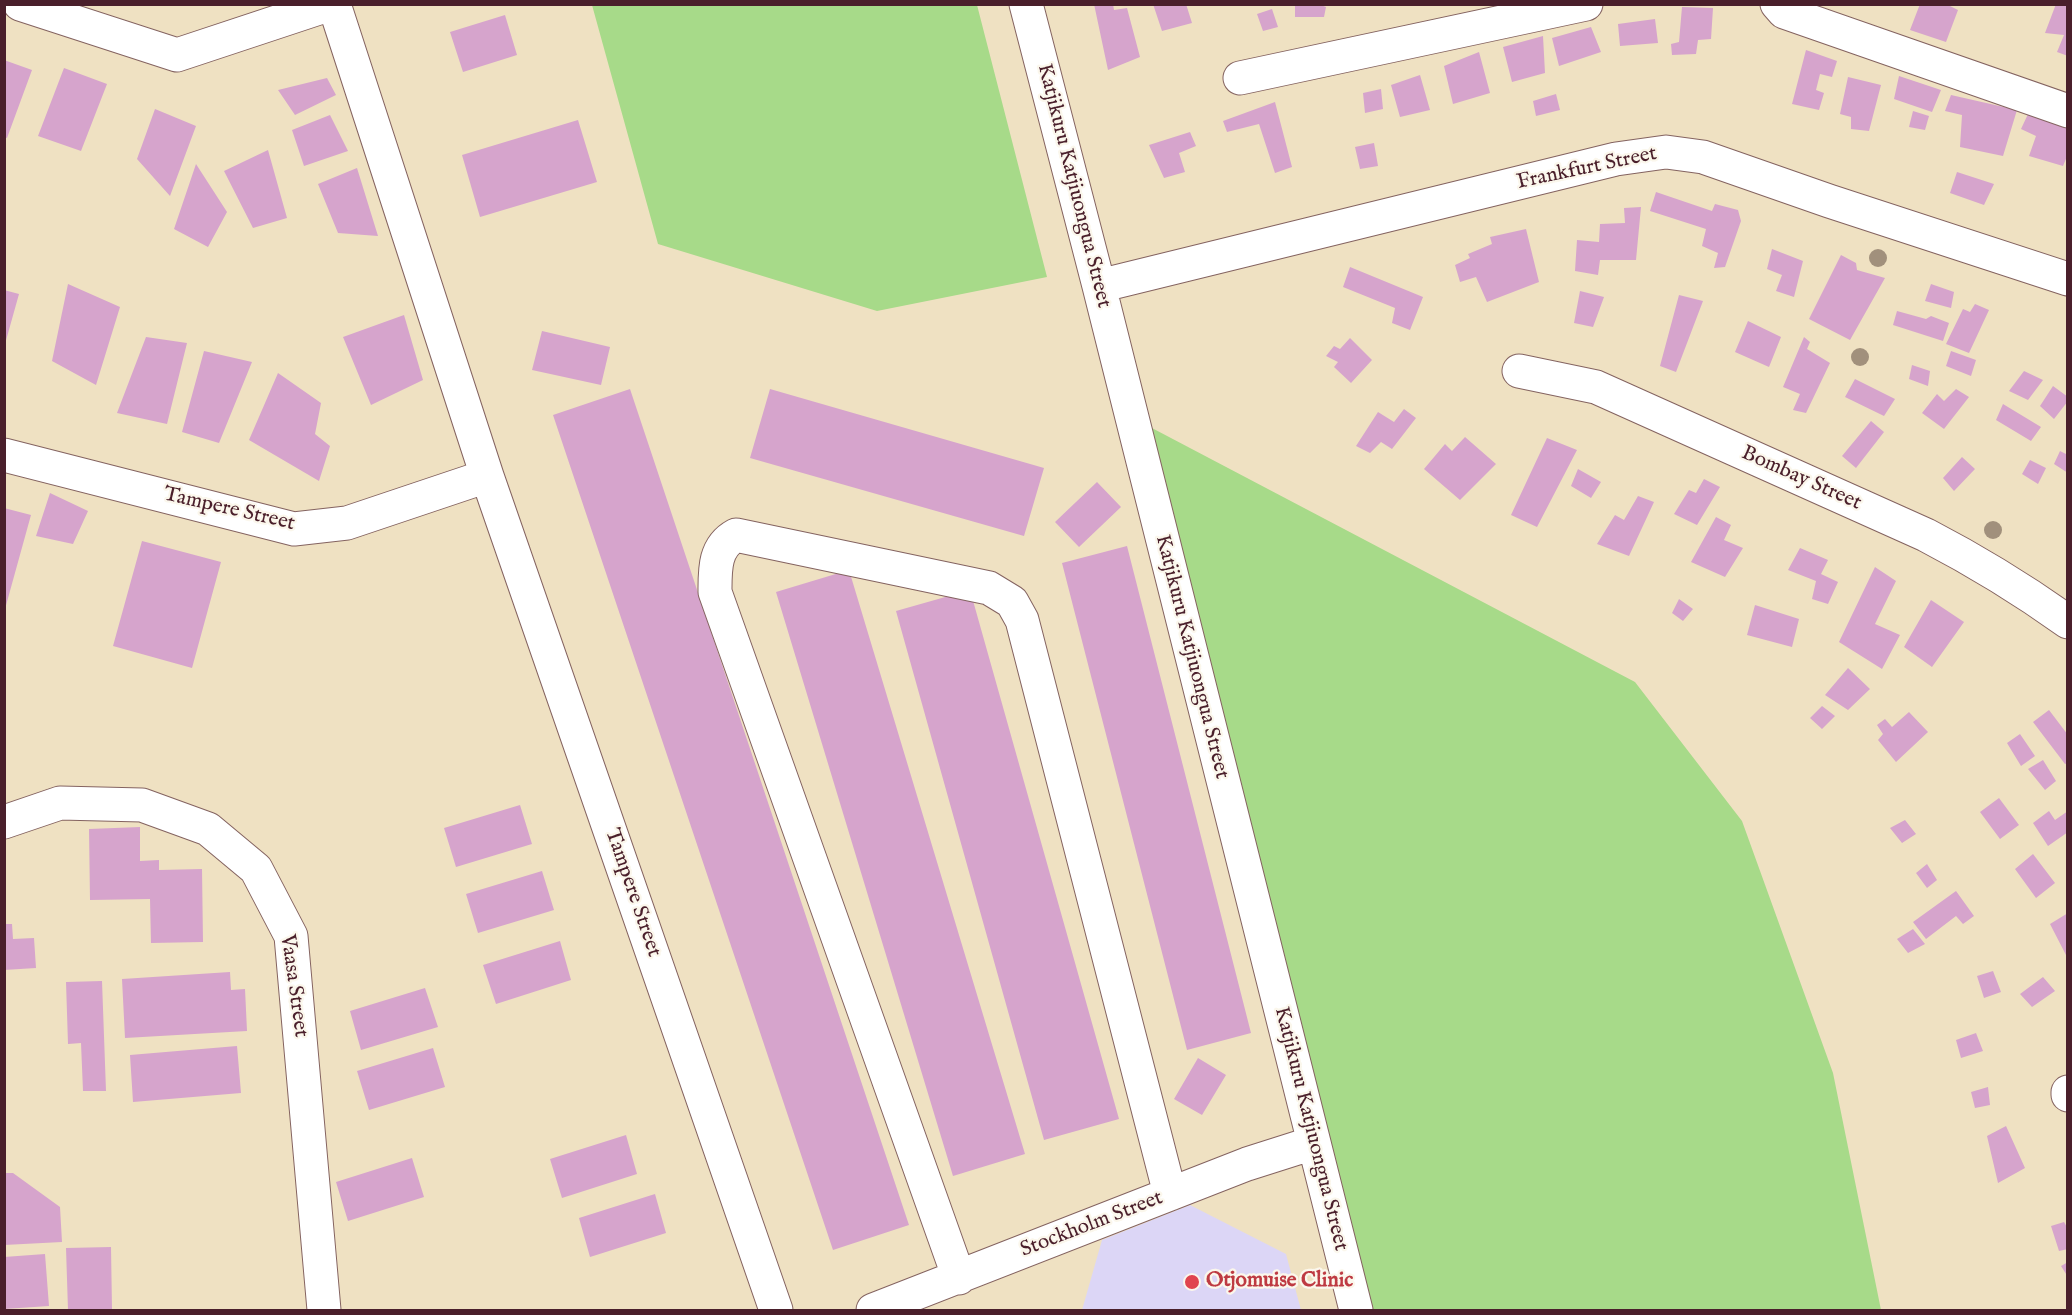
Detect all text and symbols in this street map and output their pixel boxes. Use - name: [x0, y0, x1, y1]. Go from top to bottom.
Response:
- street label: Katjikuru Katjiuongua Street: [1030, 61, 1116, 311]
- street label: Frankfurt Street: [1515, 142, 1659, 196]
- street label: Bombay Street: [1737, 441, 1865, 517]
- street label: Tampere Street: [161, 483, 297, 537]
- street label: Katjikuru Katjiuongua Street: [1148, 532, 1234, 782]
- street label: Tampere Street: [598, 825, 666, 961]
- street label: Vaasa Street: [273, 933, 313, 1039]
- street label: Katjikuru Katjiuongua Street: [1267, 1004, 1353, 1254]
- street label: Stockholm Street: [1017, 1186, 1167, 1264]
- place label: Otjomuise Clinic: [1206, 1269, 1353, 1295]
- marker: Otjomuise Clinic: [1183, 1273, 1201, 1291]

